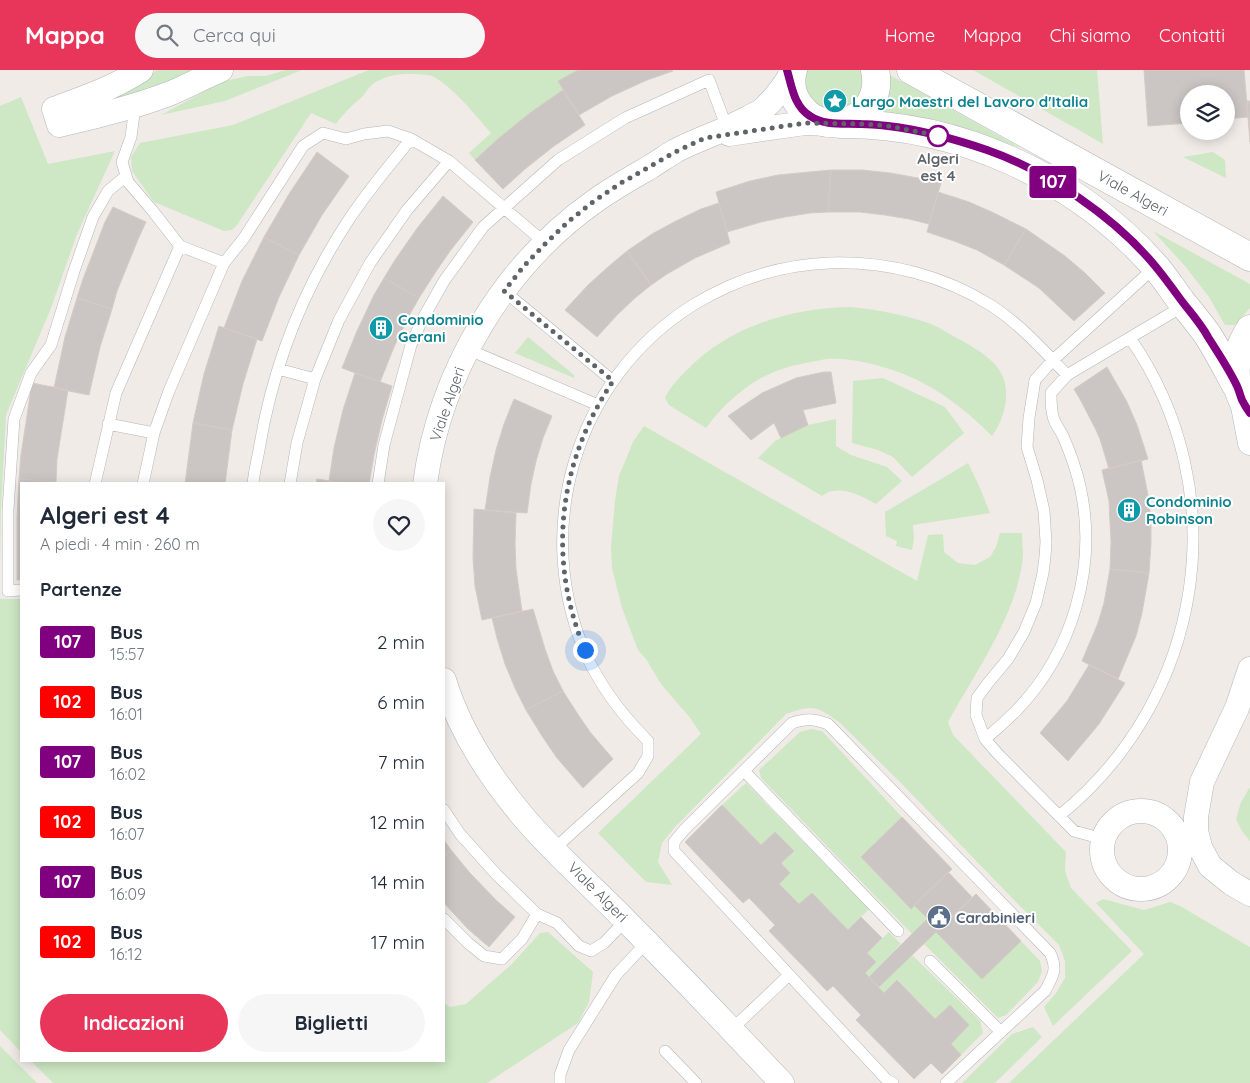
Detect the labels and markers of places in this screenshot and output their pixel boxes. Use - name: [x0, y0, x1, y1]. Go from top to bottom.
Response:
- place icon: Largo Maestri del Lavoro d'Italia: [822, 88, 848, 114]
- place label: Largo Maestri del Lavoro d'Italia: [852, 92, 1088, 111]
- marker: Algeri est 4: [927, 125, 949, 147]
- place label: Algeri est 4: [917, 149, 959, 185]
- place label: Condominio Gerani: [398, 310, 484, 346]
- building icon: Condominio Gerani: [368, 315, 394, 341]
- place label: Condominio Robinson: [1146, 492, 1232, 528]
- building icon: Condominio Robinson: [1116, 497, 1142, 523]
- public building icon: Carabinieri: [926, 904, 952, 930]
- place label: Carabinieri: [956, 908, 1035, 927]

